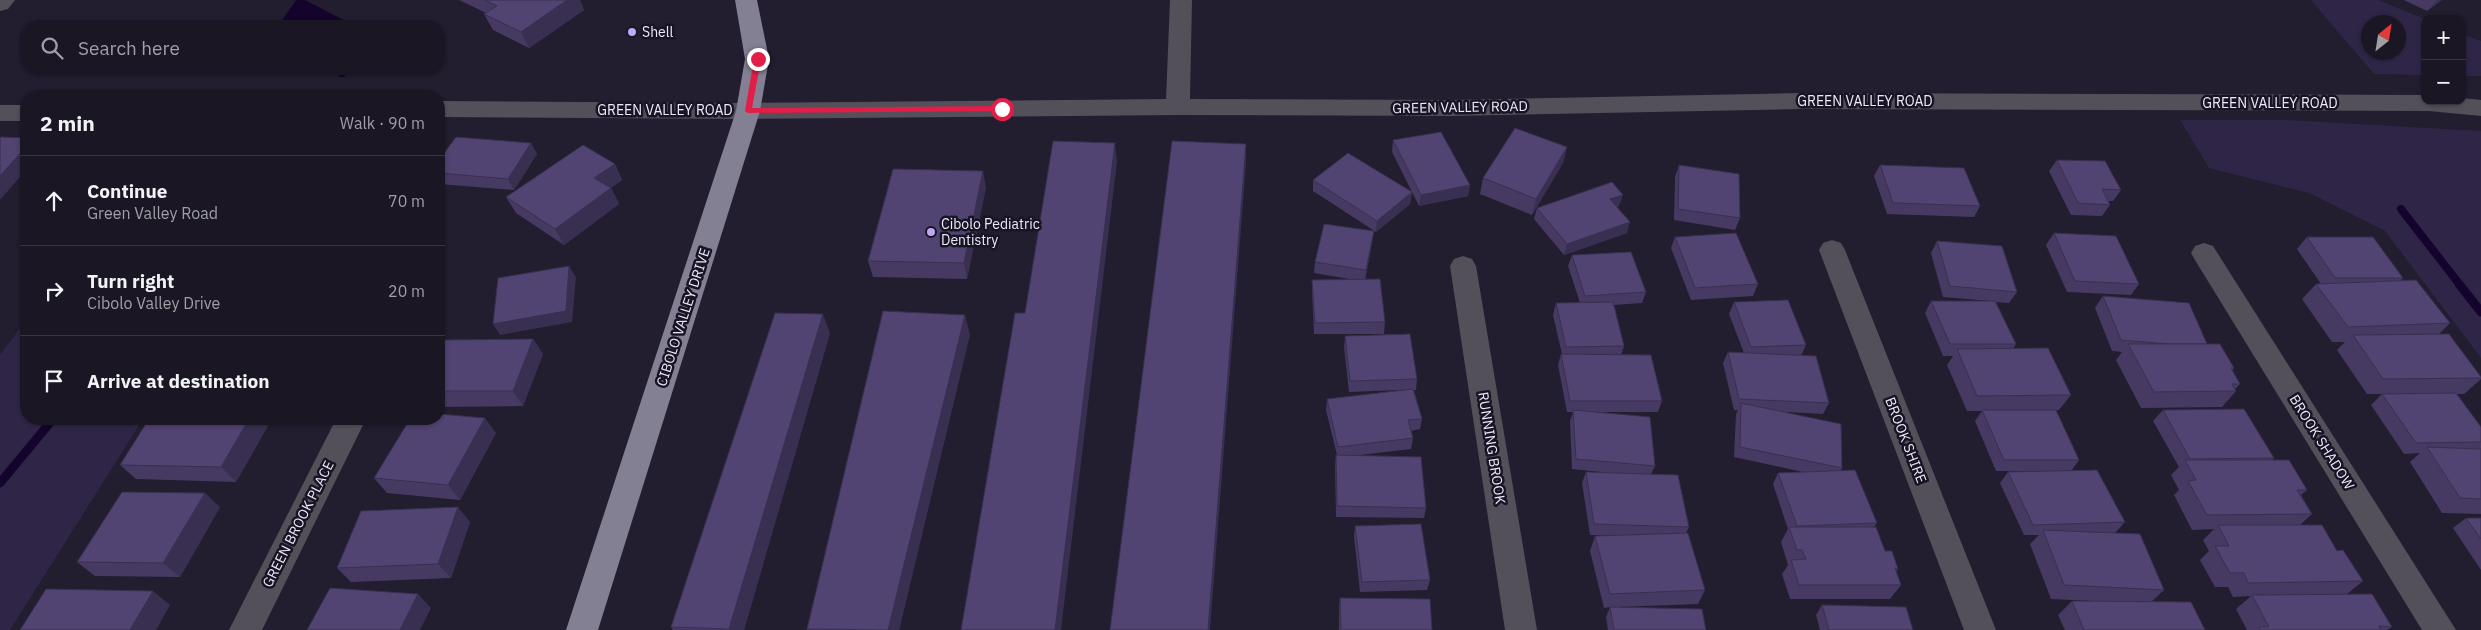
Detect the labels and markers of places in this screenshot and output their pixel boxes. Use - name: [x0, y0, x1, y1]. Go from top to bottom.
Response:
- place label: Shell: [642, 23, 674, 41]
- marker: Shell: [626, 26, 638, 38]
- place label: Cibolo Pediatric Dentistry: [941, 215, 1040, 249]
- marker: Cibolo Pediatric Dentistry: [925, 226, 937, 238]

